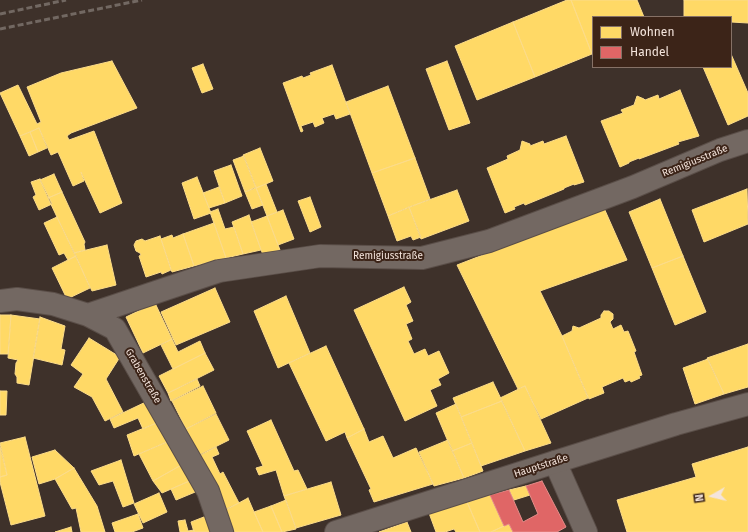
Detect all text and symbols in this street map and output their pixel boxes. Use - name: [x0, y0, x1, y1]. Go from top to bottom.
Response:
- legend: [592, 16, 732, 68]
- text: Wohnen: [630, 25, 674, 39]
- text: Handel: [630, 45, 669, 59]
- street label: Remigiusstraße: [660, 142, 730, 180]
- street label: Remigiusstraße: [353, 250, 423, 262]
- street label: Grabenstraße: [123, 347, 163, 405]
- street label: Hauptstraße: [512, 452, 570, 480]
- north arrow: [692, 476, 732, 516]
- text: N: [693, 493, 707, 502]

